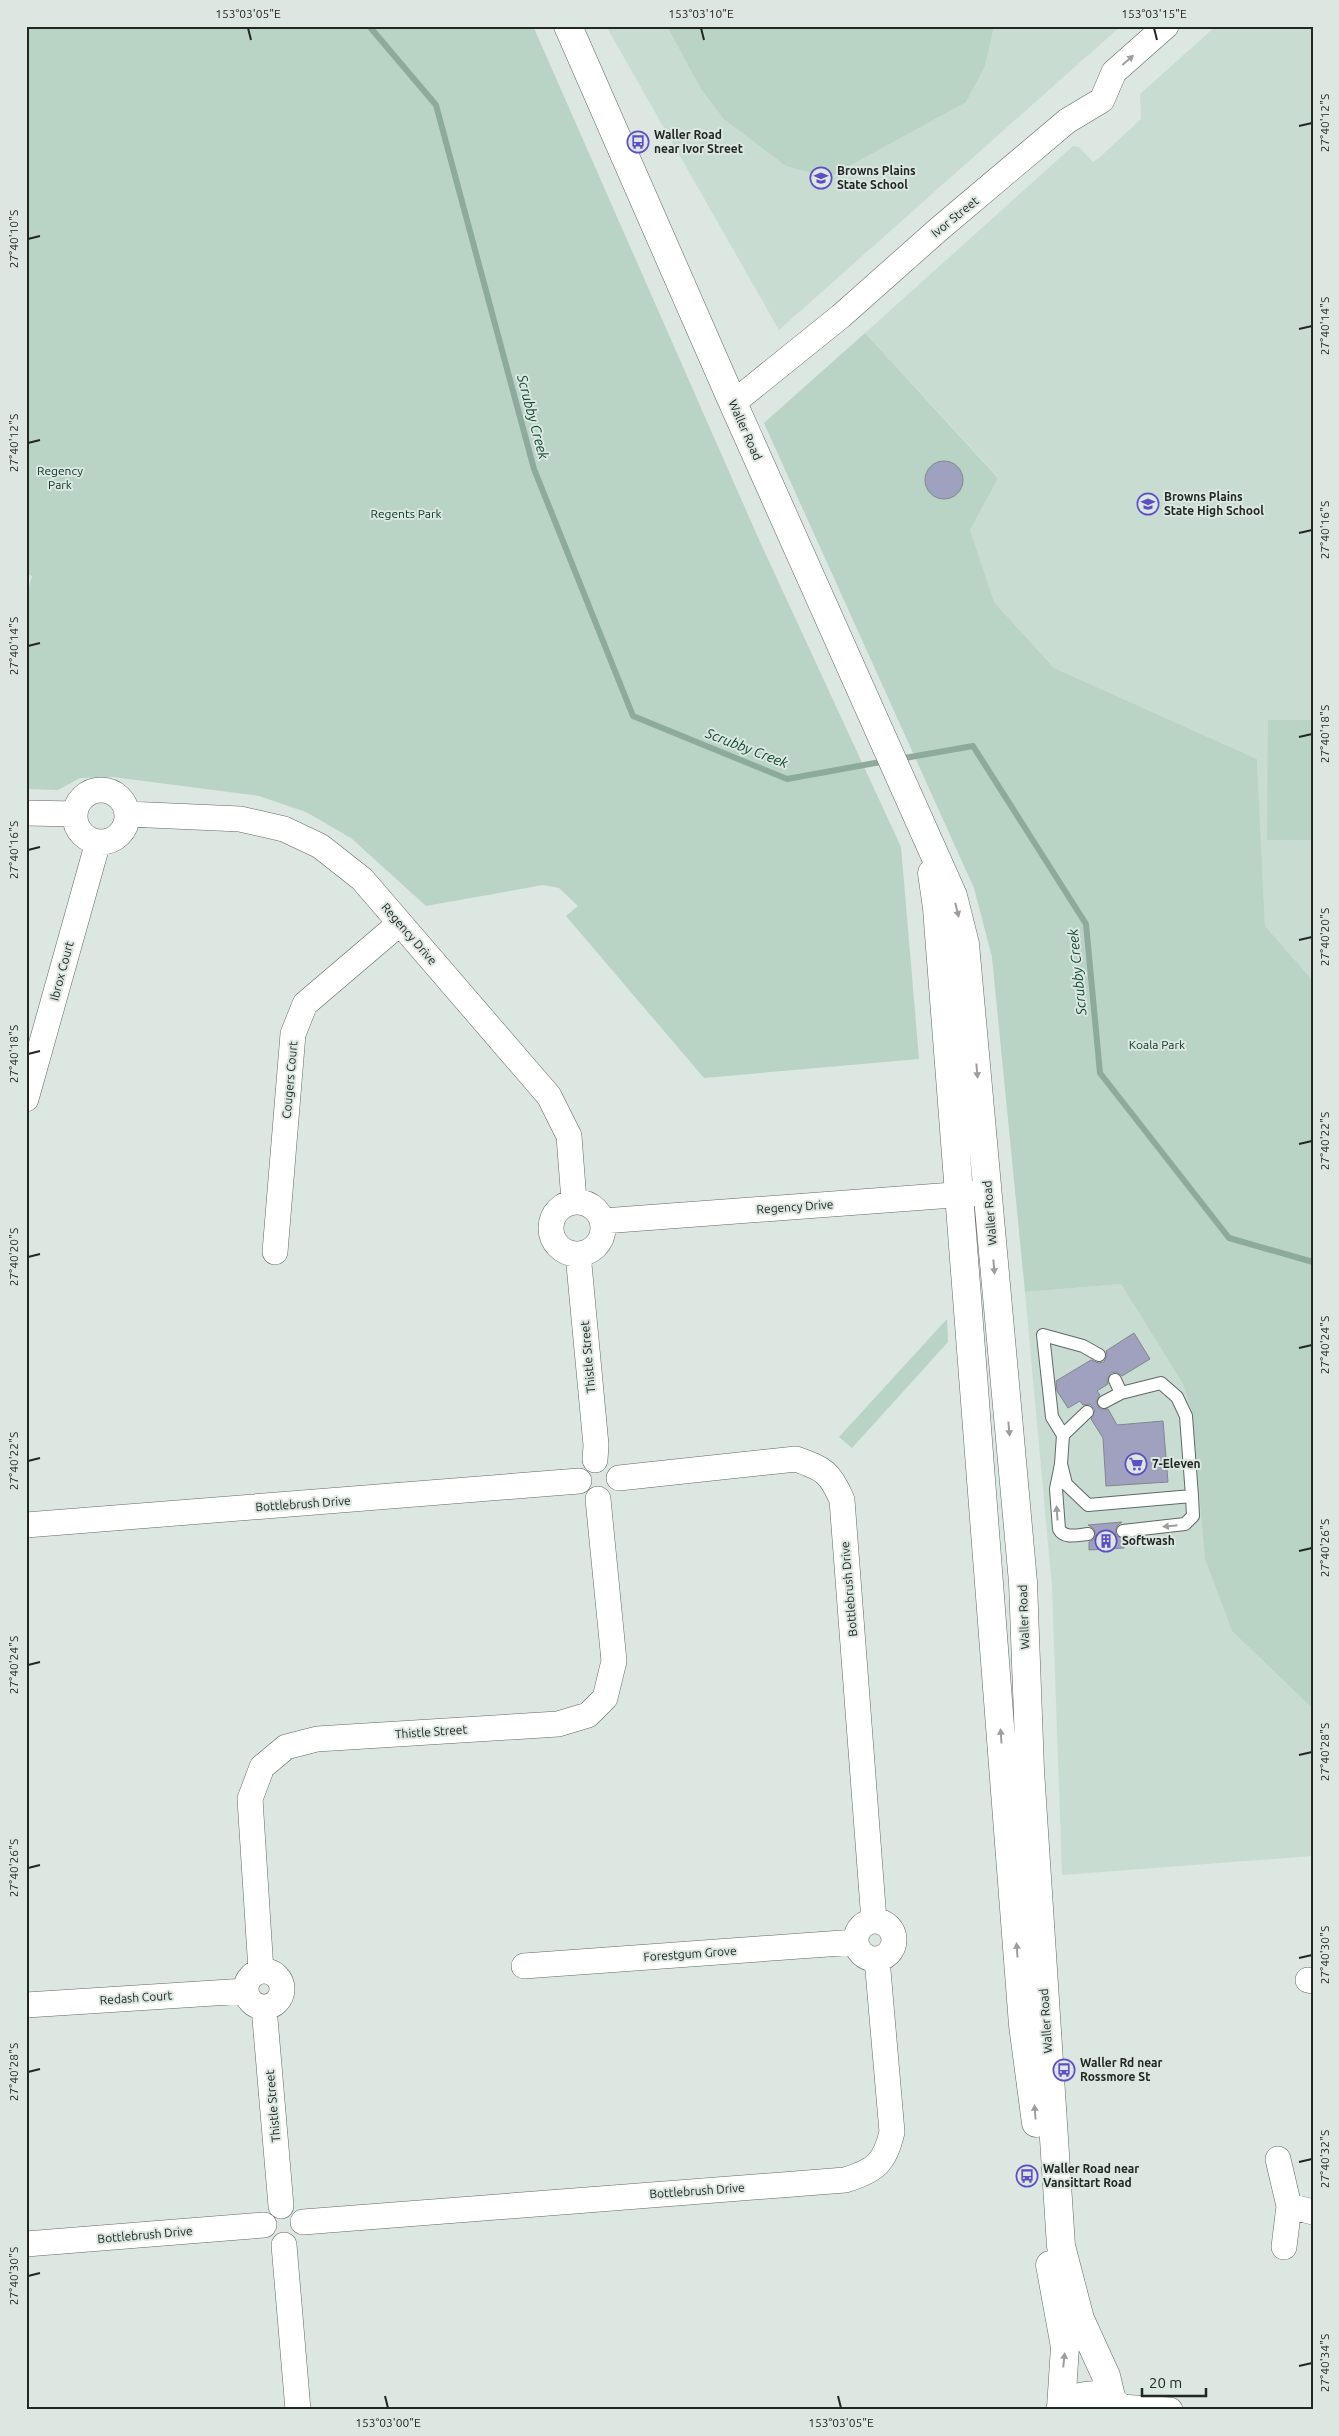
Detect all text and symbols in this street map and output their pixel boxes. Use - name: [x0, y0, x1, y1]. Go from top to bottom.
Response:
- text: 153°03'05"E: [215, 7, 281, 20]
- text: 153°03'10"E: [668, 7, 734, 20]
- text: 153°03'15"E: [1121, 7, 1187, 20]
- one-way arrow: [1121, 54, 1133, 66]
- text: 27°40'12"S: [1318, 94, 1331, 152]
- place label: Waller Road near Ivor Street: [654, 128, 743, 155]
- bus stop icon: Waller Road near Ivor Street: [626, 130, 650, 154]
- place label: Browns Plains State School: [837, 164, 916, 191]
- school or university icon: Browns Plains State School: [809, 166, 833, 190]
- street label: Ivor Street: [929, 194, 981, 240]
- text: 27°40'10"S: [7, 210, 20, 268]
- text: 27°40'14"S: [1318, 297, 1331, 355]
- water label: Scrubby Creek: [514, 372, 552, 462]
- street label: Waller Road: [726, 398, 765, 462]
- text: 27°40'12"S: [7, 414, 20, 472]
- park label: Regency Park: [37, 464, 83, 491]
- place label: Browns Plains State High School: [1164, 490, 1264, 517]
- school or university icon: Browns Plains State High School: [1136, 492, 1160, 516]
- text: 27°40'16"S: [1318, 501, 1331, 559]
- park label: Regents Park: [371, 507, 441, 520]
- text: 27°40'14"S: [7, 617, 20, 675]
- text: 27°40'18"S: [1318, 705, 1331, 763]
- water label: Scrubby Creek: [703, 725, 791, 771]
- text: 27°40'16"S: [7, 821, 20, 879]
- street label: Regency Drive: [379, 900, 440, 967]
- one-way arrow: [953, 902, 961, 917]
- text: 27°40'20"S: [1318, 908, 1331, 966]
- water label: Scrubby Creek: [1064, 927, 1090, 1017]
- street label: Ibrox Court: [47, 940, 76, 1002]
- text: 27°40'18"S: [7, 1025, 20, 1083]
- park label: Koala Park: [1129, 1038, 1185, 1051]
- street label: Cougers Court: [280, 1040, 299, 1119]
- one-way arrow: [973, 1063, 981, 1079]
- text: 27°40'22"S: [1318, 1112, 1331, 1170]
- street label: Waller Road: [980, 1180, 999, 1246]
- street label: Regency Drive: [756, 1197, 834, 1216]
- text: 27°40'20"S: [7, 1228, 20, 1286]
- one-way arrow: [991, 1260, 999, 1276]
- text: 27°40'24"S: [1318, 1316, 1331, 1374]
- street label: Thistle Street: [578, 1320, 597, 1394]
- one-way arrow: [1005, 1421, 1013, 1437]
- text: 27°40'22"S: [7, 1432, 20, 1490]
- supermarket icon: 7-Eleven: [1124, 1452, 1148, 1476]
- place label: 7-Eleven: [1152, 1457, 1201, 1470]
- street label: Bottlebrush Drive: [255, 1494, 351, 1513]
- one-way arrow: [1053, 1505, 1061, 1521]
- text: 27°40'26"S: [1318, 1519, 1331, 1577]
- one-way arrow: [1161, 1522, 1177, 1530]
- building icon: Softwash: [1094, 1529, 1118, 1553]
- place label: Softwash: [1122, 1534, 1175, 1547]
- street label: Bottlebrush Drive: [838, 1541, 859, 1637]
- street label: Waller Road: [1016, 1584, 1031, 1650]
- text: 27°40'24"S: [7, 1636, 20, 1694]
- street label: Thistle Street: [394, 1722, 468, 1741]
- text: 27°40'28"S: [1318, 1723, 1331, 1781]
- one-way arrow: [996, 1728, 1004, 1744]
- text: 27°40'26"S: [7, 1839, 20, 1897]
- text: 27°40'30"S: [1318, 1926, 1331, 1984]
- one-way arrow: [1013, 1942, 1021, 1958]
- street label: Forestgum Grove: [643, 1944, 737, 1963]
- street label: Redash Court: [99, 1988, 173, 2007]
- street label: Waller Road: [1037, 1988, 1054, 2054]
- text: 27°40'28"S: [7, 2043, 20, 2101]
- place label: Waller Rd near Rossmore St: [1080, 2056, 1163, 2083]
- bus stop icon: Waller Rd near Rossmore St: [1052, 2058, 1076, 2082]
- street label: Thistle Street: [263, 2069, 282, 2143]
- one-way arrow: [1030, 2104, 1038, 2120]
- text: 27°40'32"S: [1318, 2130, 1331, 2188]
- place label: Waller Road near Vansittart Road: [1043, 2162, 1139, 2189]
- bus stop icon: Waller Road near Vansittart Road: [1015, 2164, 1039, 2188]
- street label: Bottlebrush Drive: [649, 2181, 745, 2200]
- street label: Bottlebrush Drive: [97, 2224, 193, 2245]
- text: 27°40'30"S: [7, 2247, 20, 2305]
- text: 27°40'34"S: [1318, 2334, 1331, 2392]
- one-way arrow: [1060, 2351, 1068, 2367]
- scale bar: [1142, 2366, 1205, 2398]
- text: 20 m: [1149, 2374, 1182, 2391]
- text: 153°03'00"E: [355, 2416, 421, 2429]
- text: 153°03'05"E: [808, 2416, 874, 2429]

